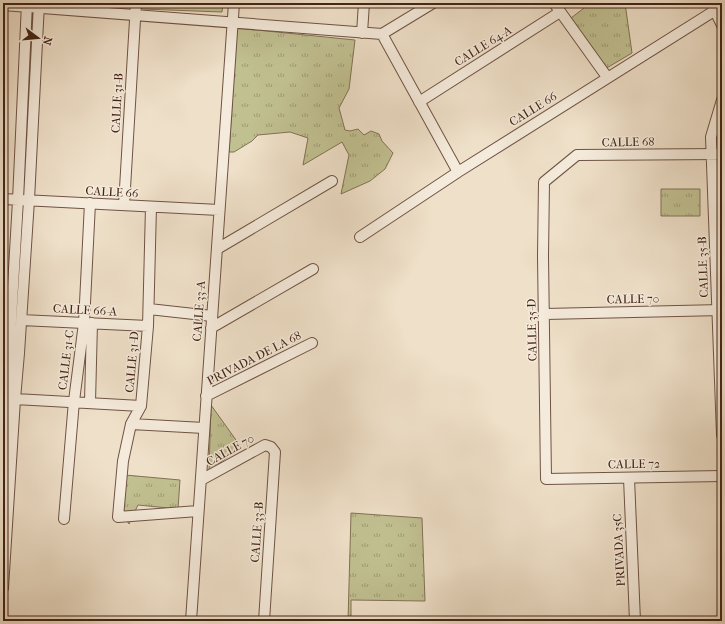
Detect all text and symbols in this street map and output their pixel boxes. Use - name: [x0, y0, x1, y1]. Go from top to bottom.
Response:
- north arrow: [18, 18, 58, 58]
- street label: CALLE 64-A: [452, 23, 514, 69]
- text: N: [40, 35, 55, 47]
- street label: CALLE 31-B: [108, 72, 126, 133]
- street label: CALLE 66: [507, 89, 560, 129]
- street label: CALLE 68: [602, 135, 654, 149]
- street label: CALLE 66: [85, 184, 139, 200]
- street label: CALLE 35-B: [695, 236, 711, 298]
- street label: CALLE 33-A: [190, 280, 208, 342]
- street label: CALLE 70: [607, 292, 659, 306]
- street label: CALLE 35-D: [524, 299, 540, 361]
- street label: CALLE 66-A: [53, 301, 118, 319]
- street label: PRIVADA DE LA 68: [205, 328, 303, 388]
- street label: CALLE 31-C: [55, 329, 77, 391]
- street label: CALLE 31-D: [122, 331, 142, 393]
- street label: CALLE 70: [204, 431, 256, 469]
- street label: CALLE 72: [608, 457, 660, 471]
- street label: CALLE 33-B: [248, 501, 266, 563]
- street label: PRIVADA 35C: [610, 513, 628, 587]

